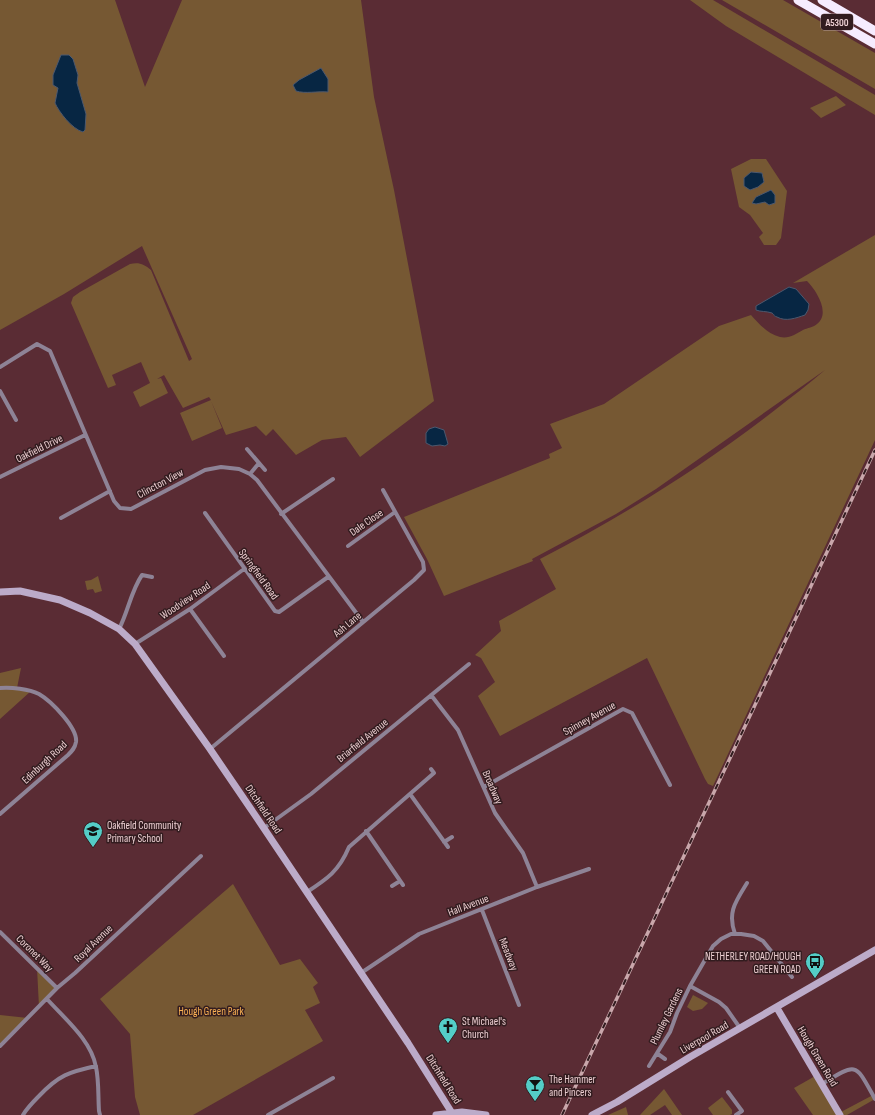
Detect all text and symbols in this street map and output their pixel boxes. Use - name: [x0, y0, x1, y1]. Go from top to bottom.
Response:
- road number: A5300: [821, 14, 853, 30]
- street label: Oakfield Drive: [14, 432, 65, 465]
- street label: Clincton View: [135, 466, 186, 501]
- street label: Dale Close: [347, 506, 386, 539]
- street label: Springfield Road: [236, 546, 282, 603]
- street label: Woodview Road: [158, 579, 213, 622]
- street label: Ash Lane: [330, 609, 364, 640]
- street label: Spinney Avenue: [561, 699, 618, 738]
- street label: Briarfield Avenue: [334, 716, 391, 765]
- street label: Edinburgh Road: [19, 738, 70, 787]
- street label: Broadway: [480, 768, 506, 807]
- street label: Ditchfield Road: [243, 783, 285, 836]
- place label: Oakfield Community Primary School: [107, 819, 182, 845]
- school or university icon: Oakfield Community Primary School: [82, 820, 104, 848]
- street label: Hall Avenue: [446, 892, 490, 919]
- street label: Royal Avenue: [71, 922, 115, 965]
- street label: Coronet Way: [13, 932, 56, 975]
- street label: Meadway: [496, 936, 521, 973]
- place label: NETHERLEY ROAD/HOUGH GREEN ROAD: [705, 950, 801, 976]
- bus stop icon: NETHERLEY ROAD/HOUGH GREEN ROAD: [804, 951, 826, 979]
- street label: Plumley Gardens: [647, 986, 686, 1047]
- park label: Hough Green Park: [178, 1005, 245, 1018]
- place label: St Michael's Church: [462, 1015, 506, 1041]
- church icon: St Michael's Church: [437, 1016, 459, 1044]
- street label: Liverpool Road: [678, 1018, 731, 1056]
- street label: Hough Green Road: [795, 1024, 841, 1089]
- street label: Ditchfield Road: [423, 1052, 464, 1107]
- place label: The Hammer and Pincers: [549, 1073, 596, 1099]
- bar icon: The Hammer and Pincers: [524, 1074, 546, 1102]

